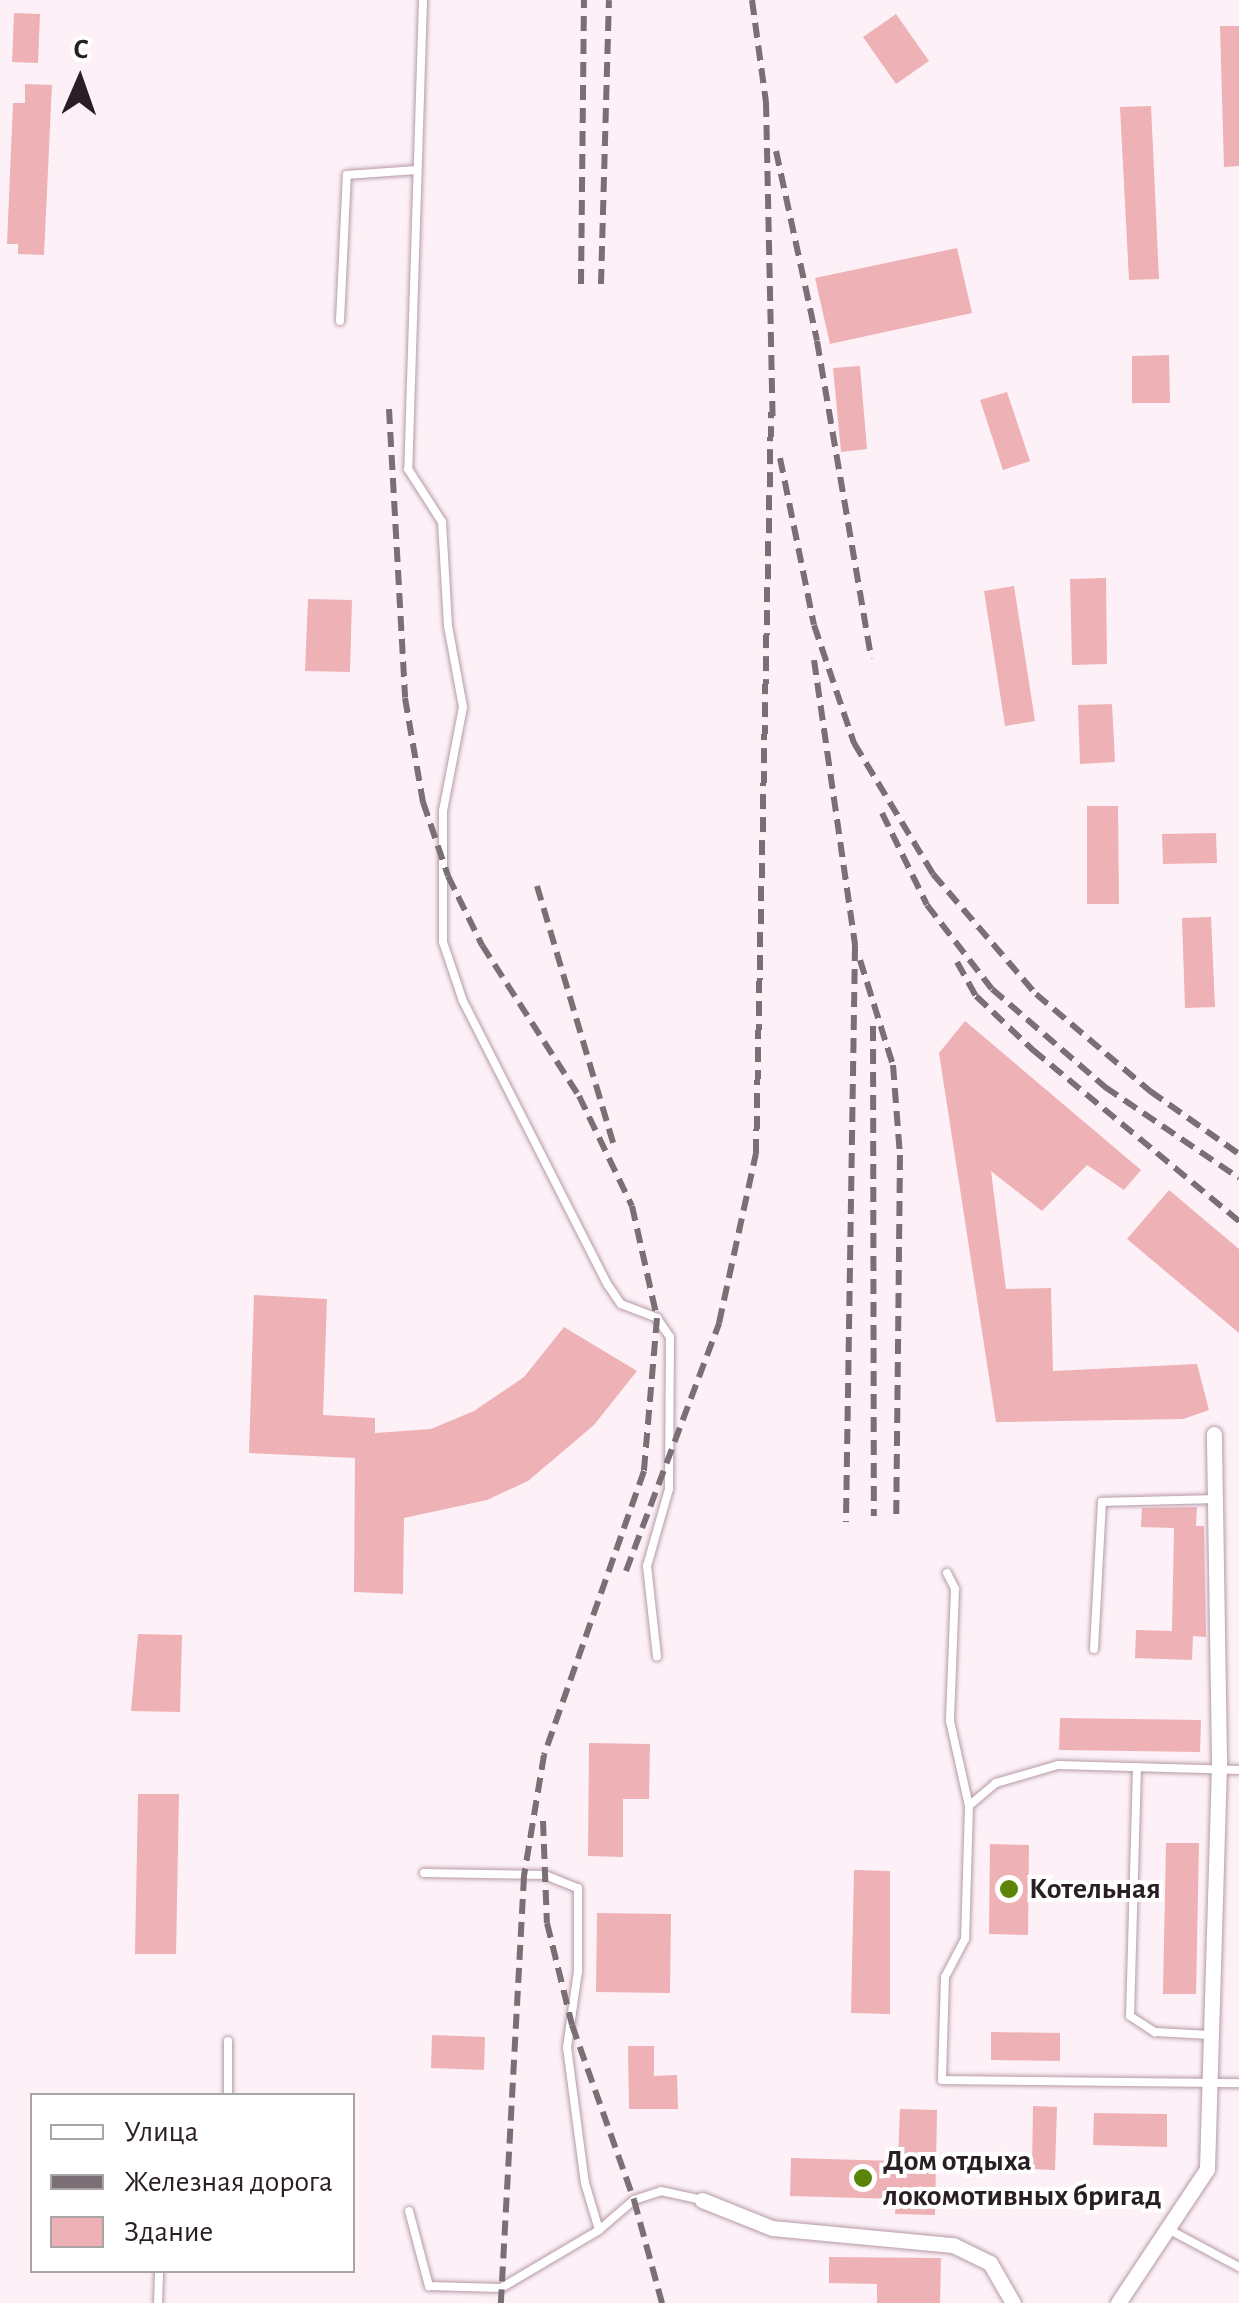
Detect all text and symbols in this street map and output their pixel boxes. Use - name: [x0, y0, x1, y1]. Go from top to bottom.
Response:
- north arrow: [30, 30, 130, 130]
- text: С: [73, 36, 89, 64]
- place label: Котельная: [1029, 1871, 1161, 1907]
- marker: Котельная: [998, 1878, 1020, 1900]
- legend: [30, 2093, 355, 2273]
- text: Улица: [124, 2117, 199, 2147]
- place label: Дом отдыха локомотивных бригад: [883, 2143, 1161, 2214]
- text: Железная дорога: [124, 2167, 333, 2197]
- marker: Дом отдыха локомотивных бригад: [852, 2167, 874, 2189]
- text: Здание: [124, 2217, 213, 2247]

